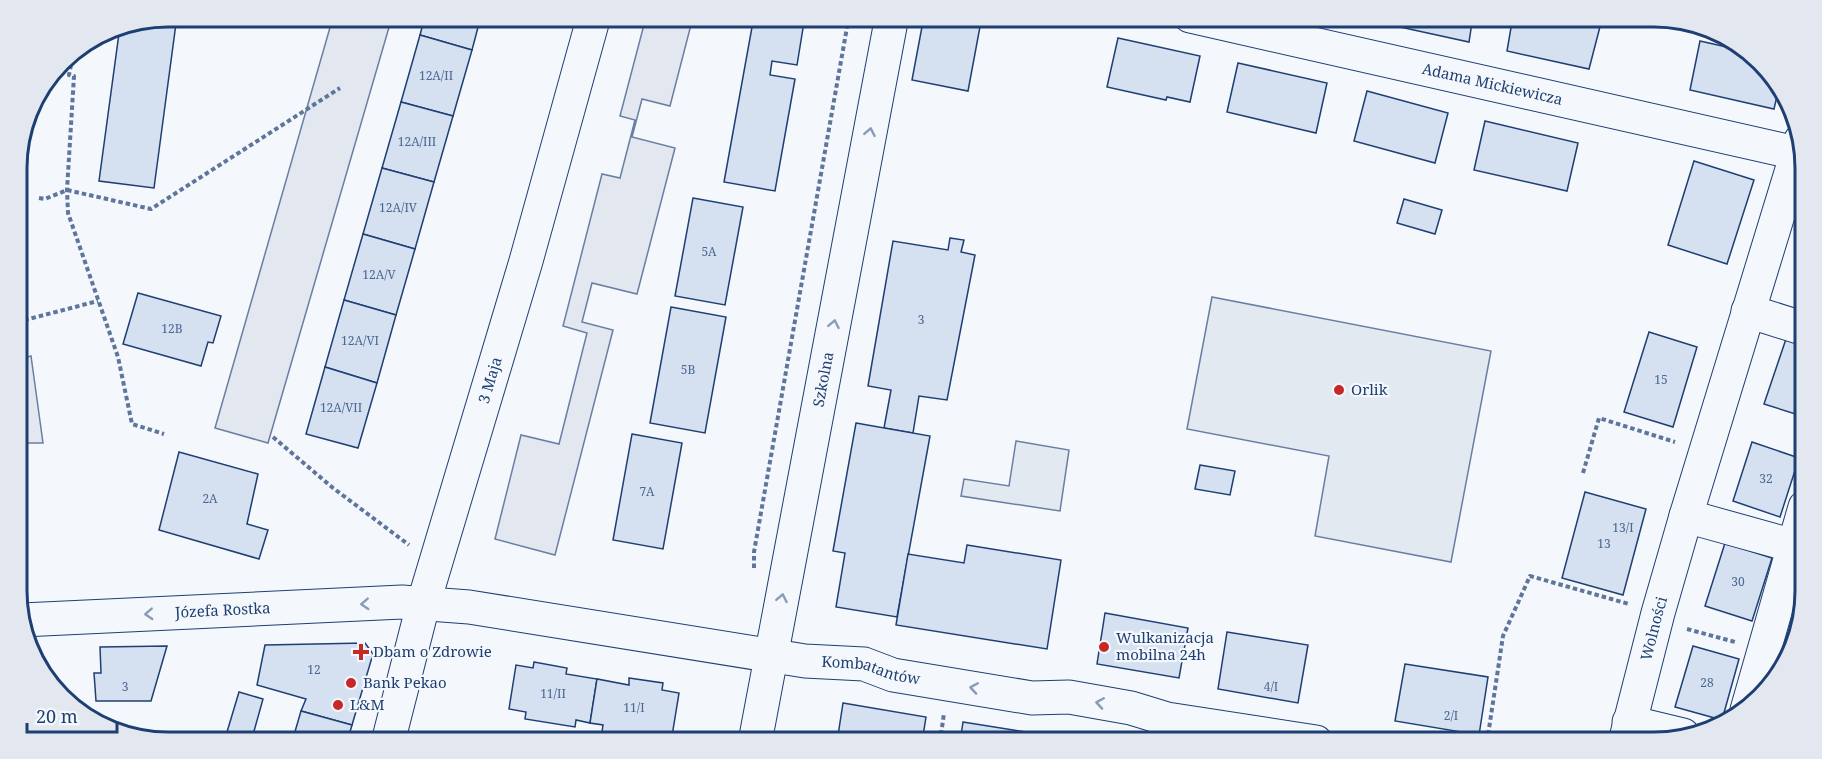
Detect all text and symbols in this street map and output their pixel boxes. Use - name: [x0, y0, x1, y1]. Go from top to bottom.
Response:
- street label: Adama Mickiewicza: [1420, 58, 1565, 109]
- house number: 12A/II: [419, 67, 453, 84]
- one-way arrow: [863, 127, 876, 137]
- house number: 12A/III: [398, 133, 436, 150]
- house number: 12A/IV: [379, 199, 418, 216]
- house number: 5A: [701, 243, 717, 260]
- house number: 12A/V: [362, 266, 397, 283]
- house number: 3: [918, 311, 925, 328]
- one-way arrow: [827, 319, 840, 329]
- house number: 12B: [161, 320, 183, 337]
- house number: 12A/VI: [341, 332, 379, 349]
- street label: Szkolna: [807, 350, 837, 408]
- street label: 3 Maja: [473, 354, 506, 406]
- house number: 5B: [681, 361, 695, 378]
- house number: 15: [1654, 371, 1668, 388]
- place label: Orlik: [1351, 379, 1388, 399]
- marker: Orlik: [1332, 383, 1346, 397]
- house number: 12A/VII: [320, 399, 362, 416]
- house number: 32: [1759, 470, 1773, 487]
- house number: 7A: [639, 483, 655, 500]
- house number: 2A: [202, 490, 218, 507]
- house number: 13/I: [1612, 519, 1634, 536]
- house number: 13: [1597, 535, 1611, 552]
- house number: 30: [1731, 573, 1745, 590]
- one-way arrow: [776, 593, 788, 603]
- street label: Wolności: [1635, 594, 1671, 663]
- street label: Józefa Rostka: [174, 597, 271, 622]
- one-way arrow: [361, 598, 370, 611]
- one-way arrow: [145, 608, 154, 621]
- place label: Wulkanizacja mobilna 24h: [1116, 627, 1214, 664]
- marker: Wulkanizacja mobilna 24h: [1097, 640, 1111, 654]
- place label: Dbam o Zdrowie: [373, 641, 492, 661]
- marker: Dbam o Zdrowie: [354, 645, 368, 659]
- street label: Kombatantów: [821, 651, 922, 688]
- house number: 12: [307, 661, 321, 678]
- place label: Bank Pekao: [363, 672, 447, 692]
- house number: 28: [1700, 674, 1714, 691]
- marker: Bank Pekao: [344, 676, 358, 690]
- house number: 3: [122, 678, 129, 695]
- house number: 4/I: [1264, 678, 1278, 695]
- one-way arrow: [970, 683, 979, 695]
- house number: 11/II: [540, 685, 566, 702]
- place label: L&M: [350, 694, 385, 714]
- scale bar: [27, 696, 117, 734]
- one-way arrow: [1095, 697, 1105, 709]
- marker: L&M: [331, 698, 345, 712]
- house number: 11/I: [623, 699, 645, 716]
- text: 20 m: [36, 704, 78, 728]
- house number: 2/I: [1444, 707, 1458, 724]

